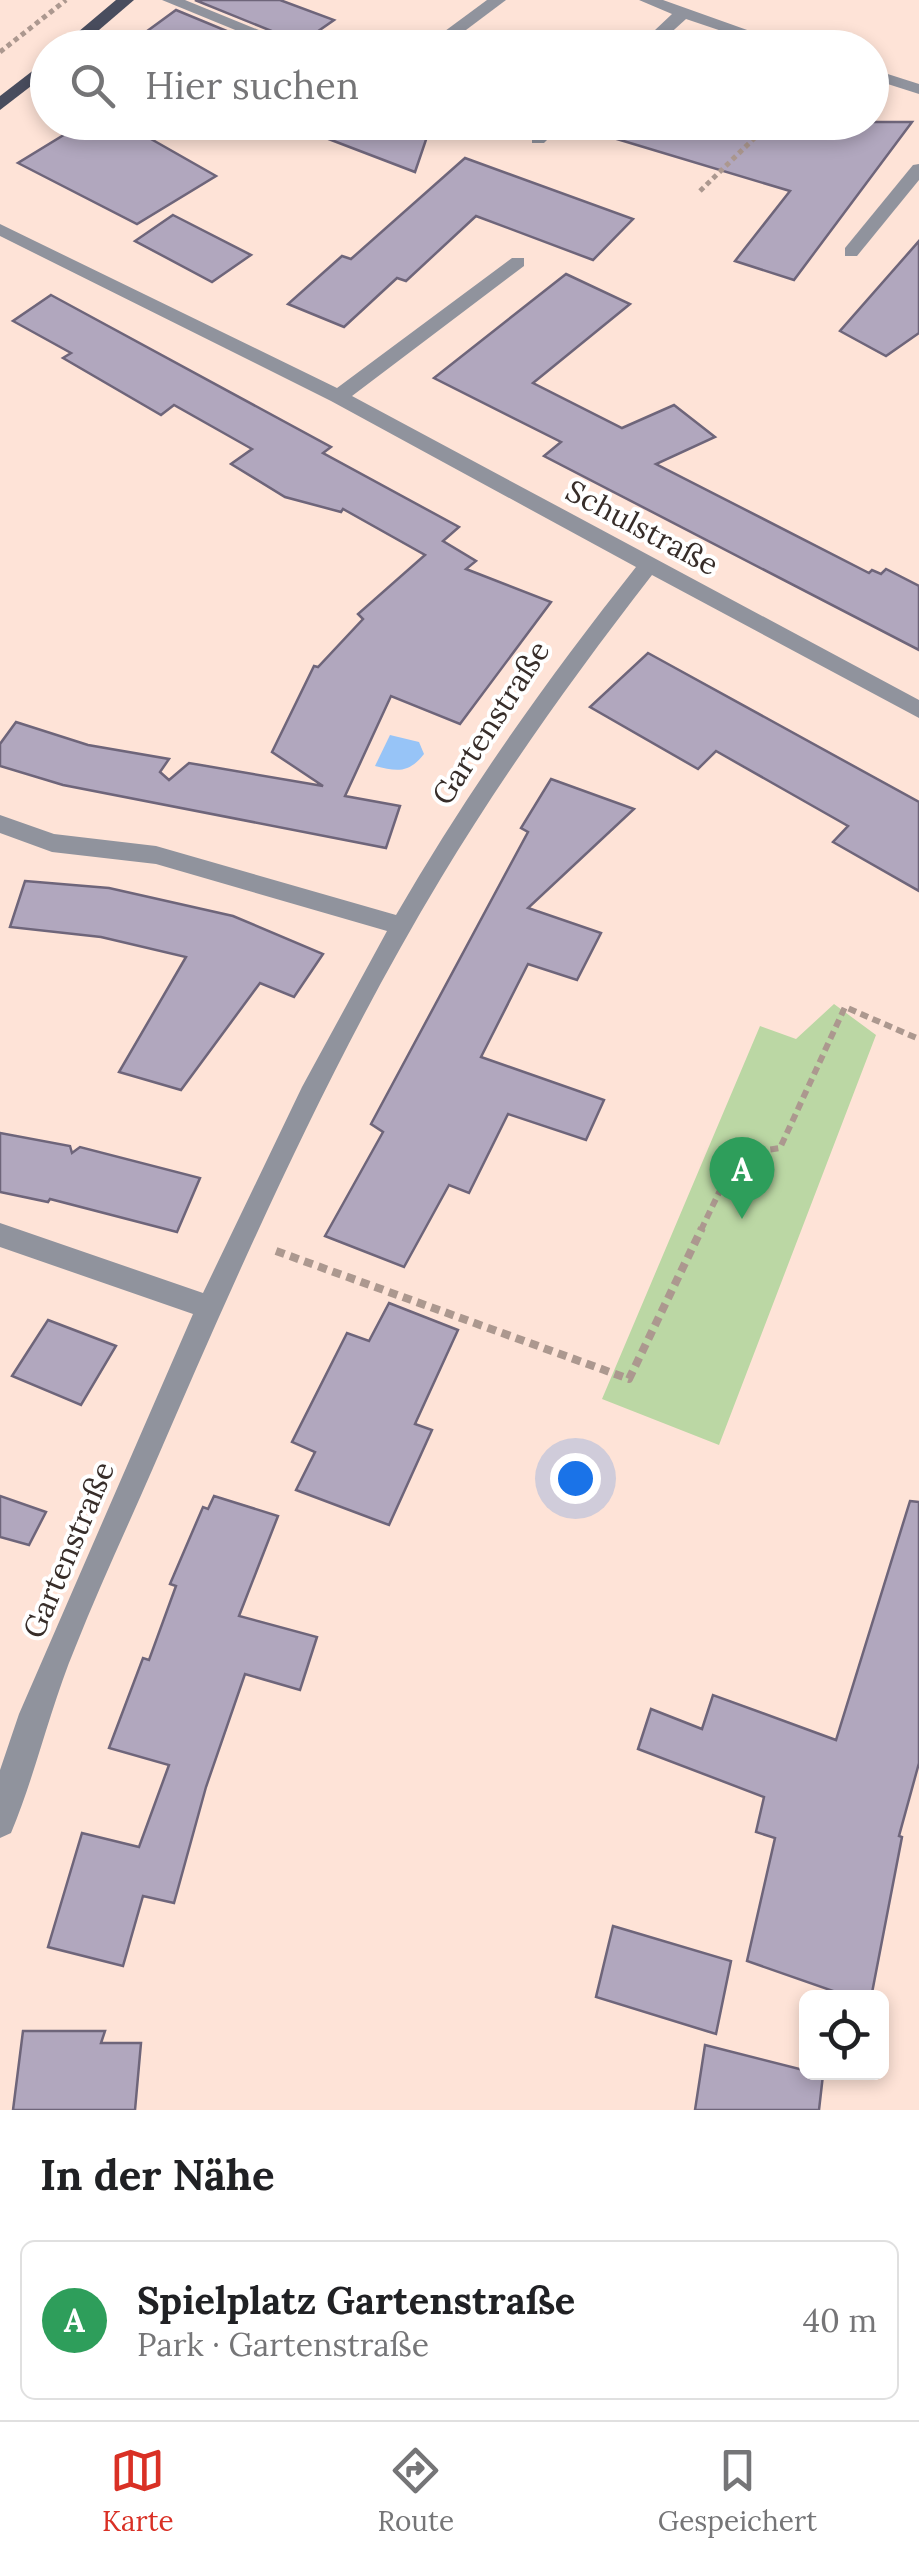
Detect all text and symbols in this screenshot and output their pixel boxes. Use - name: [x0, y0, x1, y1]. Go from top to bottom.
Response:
- search box: [30, 30, 889, 140]
- icon: search: [65, 58, 120, 113]
- text: Hier suchen: [145, 61, 359, 109]
- street label: Schulstraße: [560, 471, 725, 583]
- street label: Gartenstraße: [423, 633, 557, 812]
- pin: A: [710, 1136, 774, 1219]
- your location: [550, 1453, 601, 1504]
- street label: Gartenstraße: [14, 1456, 122, 1644]
- map controls: [799, 1990, 889, 2080]
- button: locate: [799, 1990, 889, 2080]
- text: In der Nähe: [40, 2148, 275, 2202]
- text: Spielplatz Gartenstraße: [137, 2276, 575, 2324]
- text: A: [64, 2300, 85, 2341]
- text: 40 m: [803, 2300, 877, 2341]
- text: Park · Gartenstraße: [137, 2324, 429, 2365]
- tab: Karte: [102, 2443, 174, 2539]
- tab: Route: [378, 2443, 454, 2539]
- tab: Gespeichert: [658, 2443, 817, 2539]

